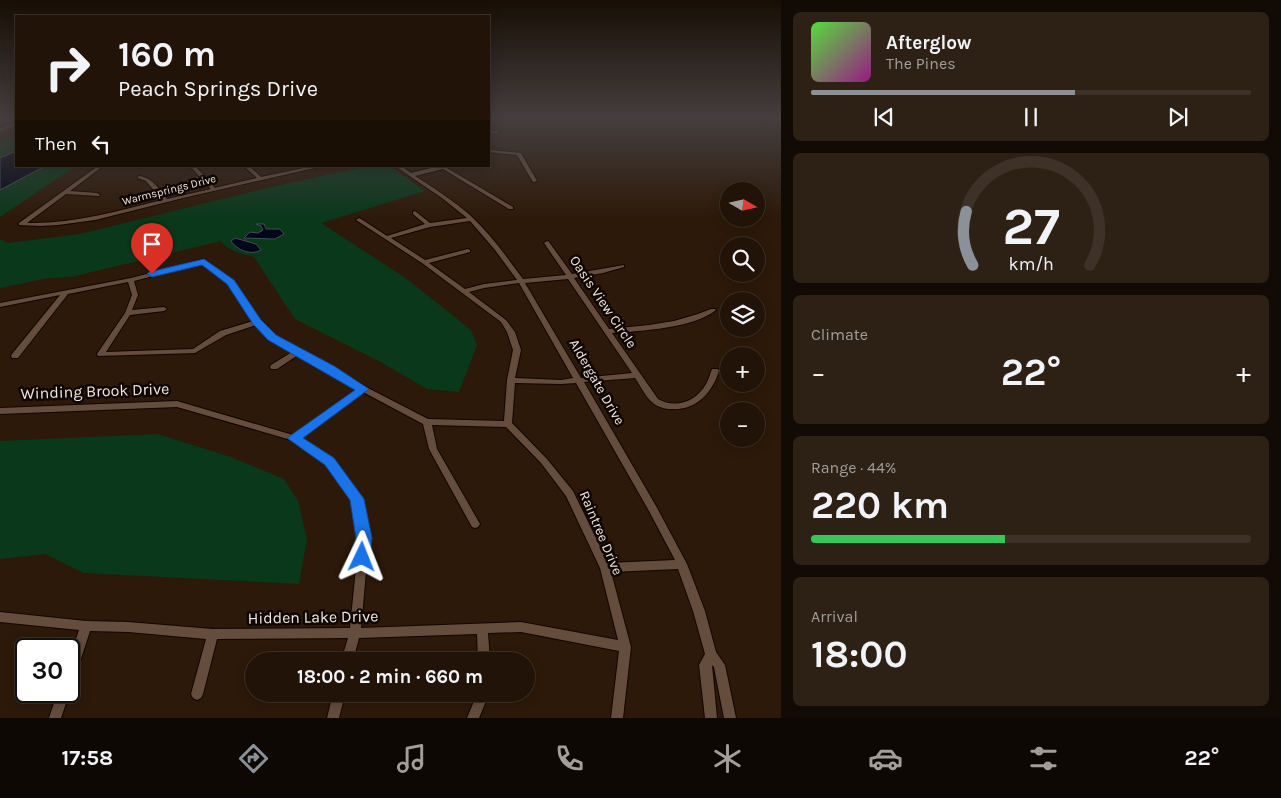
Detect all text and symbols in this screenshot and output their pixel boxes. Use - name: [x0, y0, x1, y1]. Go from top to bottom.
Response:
- text: Afterglow: [886, 32, 972, 54]
- text: 160 m: [118, 34, 216, 75]
- icon: right: [35, 35, 100, 100]
- text: The Pines: [886, 54, 956, 73]
- text: Peach Springs Drive: [118, 76, 318, 102]
- icon: previous: [870, 103, 898, 131]
- icon: pause: [1017, 103, 1045, 131]
- icon: next: [1164, 103, 1192, 131]
- icon: left: [87, 130, 115, 158]
- text: Then: [35, 133, 77, 155]
- street label: Warmsprings Drive: [121, 172, 218, 208]
- north arrow: [720, 182, 765, 228]
- map controls: [720, 182, 765, 447]
- text: 27: [1002, 196, 1060, 257]
- pin: [131, 223, 173, 274]
- icon: arrive: [138, 230, 166, 258]
- button: search: [720, 237, 765, 282]
- street label: Oasis View Circle: [566, 253, 640, 351]
- text: km/h: [1008, 254, 1054, 275]
- button: layers: [720, 292, 765, 337]
- text: Climate: [811, 325, 868, 344]
- street label: Aldergate Drive: [566, 336, 628, 428]
- button: +: [720, 347, 765, 392]
- text: 22°: [1001, 350, 1061, 395]
- text: −: [811, 356, 826, 389]
- text: +: [1236, 356, 1251, 389]
- street label: Winding Brook Drive: [20, 379, 170, 403]
- button: −: [720, 402, 765, 447]
- text: Range · 44%: [811, 458, 896, 477]
- text: 220 km: [811, 483, 949, 528]
- street label: Raintree Drive: [576, 488, 626, 578]
- position arrow: [335, 530, 387, 582]
- street label: Hidden Lake Drive: [247, 606, 379, 628]
- text: Arrival: [811, 607, 858, 626]
- text: 18:00: [811, 632, 907, 677]
- speed limit sign: 30: [15, 638, 80, 703]
- text: 18:00 · 2 min · 660 m: [297, 666, 483, 688]
- icon: directions: [236, 741, 271, 776]
- icon: music: [394, 741, 429, 776]
- icon: phone: [552, 741, 587, 776]
- icon: climate: [710, 741, 745, 776]
- icon: car: [868, 741, 903, 776]
- icon: filters: [1026, 741, 1061, 776]
- text: 17:58: [62, 745, 113, 771]
- text: 22°: [1184, 745, 1219, 771]

